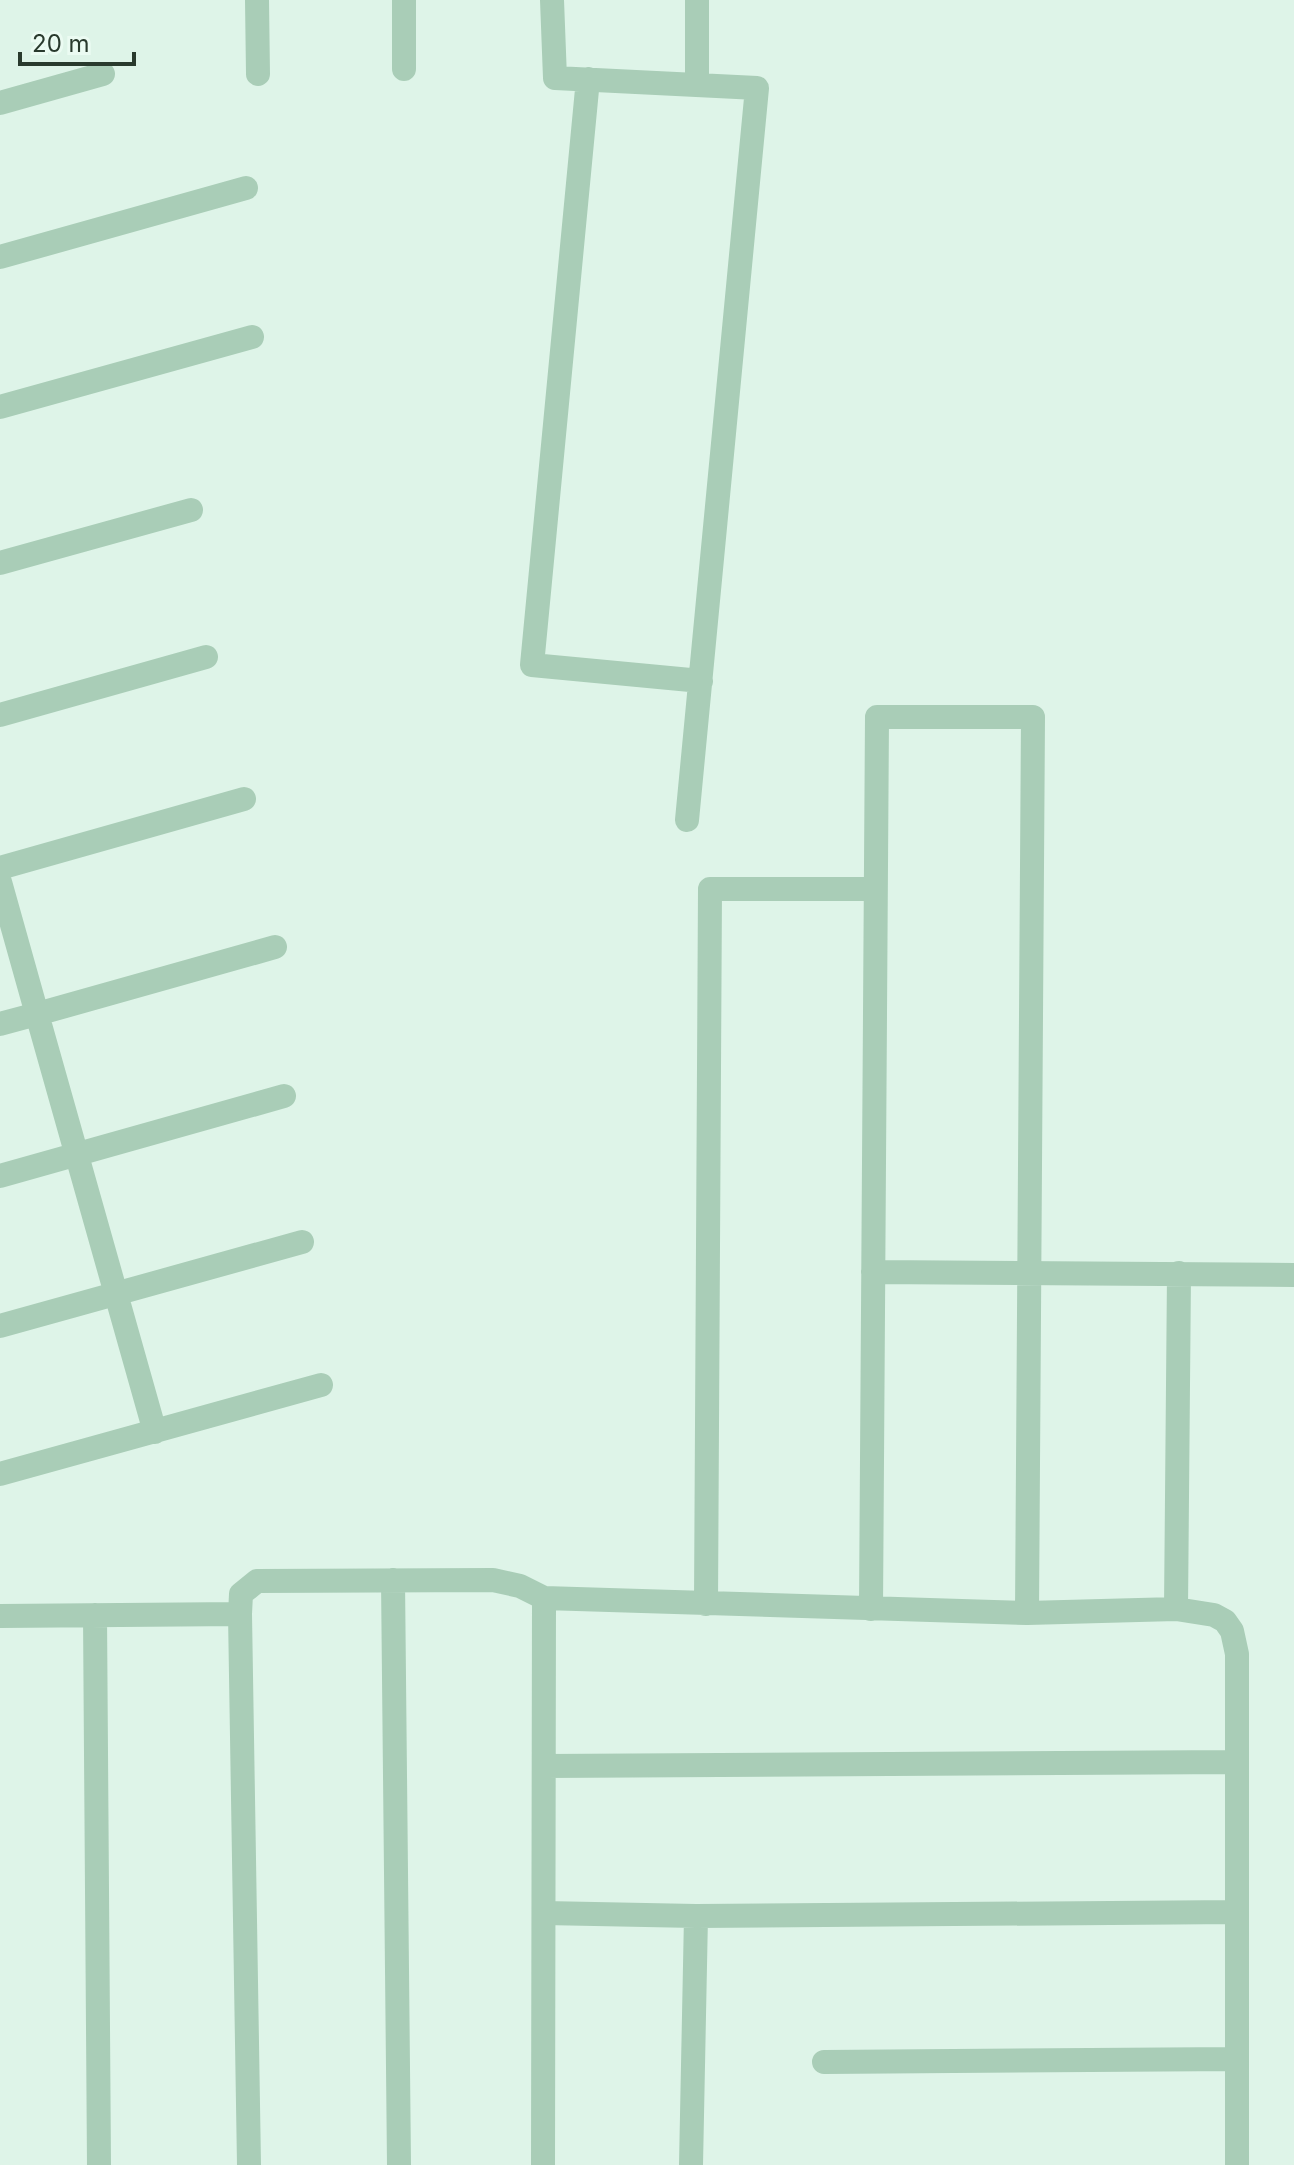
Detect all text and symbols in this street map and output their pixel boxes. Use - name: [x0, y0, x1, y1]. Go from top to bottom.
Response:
- scale bar: [20, 16, 134, 66]
- text: 20 m: [32, 29, 90, 58]

